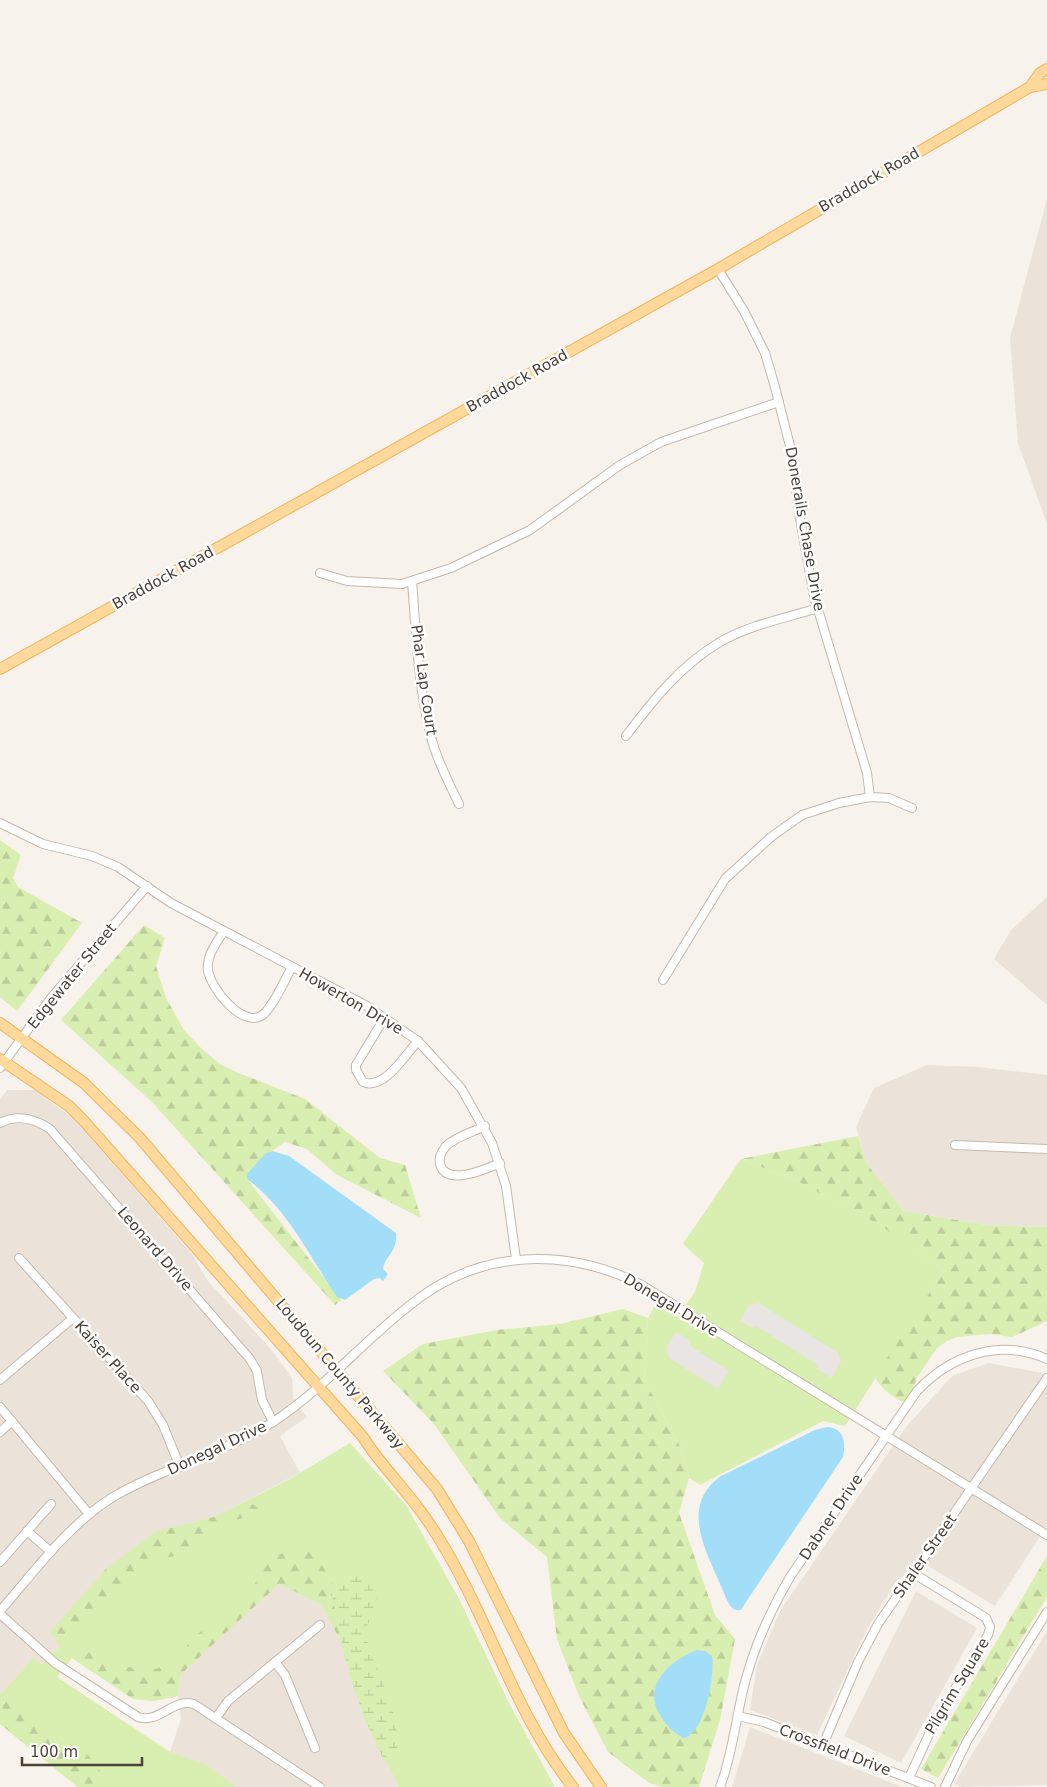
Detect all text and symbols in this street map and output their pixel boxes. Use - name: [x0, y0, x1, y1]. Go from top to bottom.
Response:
- street label: Braddock Road: [815, 144, 923, 216]
- street label: Braddock Road: [463, 346, 571, 416]
- street label: Donerails Chase Drive: [782, 445, 828, 613]
- street label: Braddock Road: [109, 543, 217, 613]
- street label: Phar Lap Court: [407, 623, 441, 737]
- street label: Edgewater Street: [24, 919, 120, 1033]
- street label: Howerton Drive: [296, 964, 406, 1038]
- street label: Leonard Drive: [114, 1203, 196, 1295]
- street label: Donegal Drive: [620, 1270, 722, 1340]
- street label: Loudoun County Parkway: [272, 1295, 408, 1453]
- street label: Kaiser Place: [71, 1317, 145, 1397]
- street label: Donegal Drive: [165, 1417, 269, 1479]
- street label: Dabner Drive: [796, 1471, 866, 1563]
- street label: Shaler Street: [889, 1511, 961, 1601]
- street label: Pilgrim Square: [921, 1635, 993, 1737]
- street label: Crossfield Drive: [777, 1720, 893, 1780]
- scale bar: [22, 1734, 142, 1766]
- text: 100 m: [30, 1743, 78, 1761]

